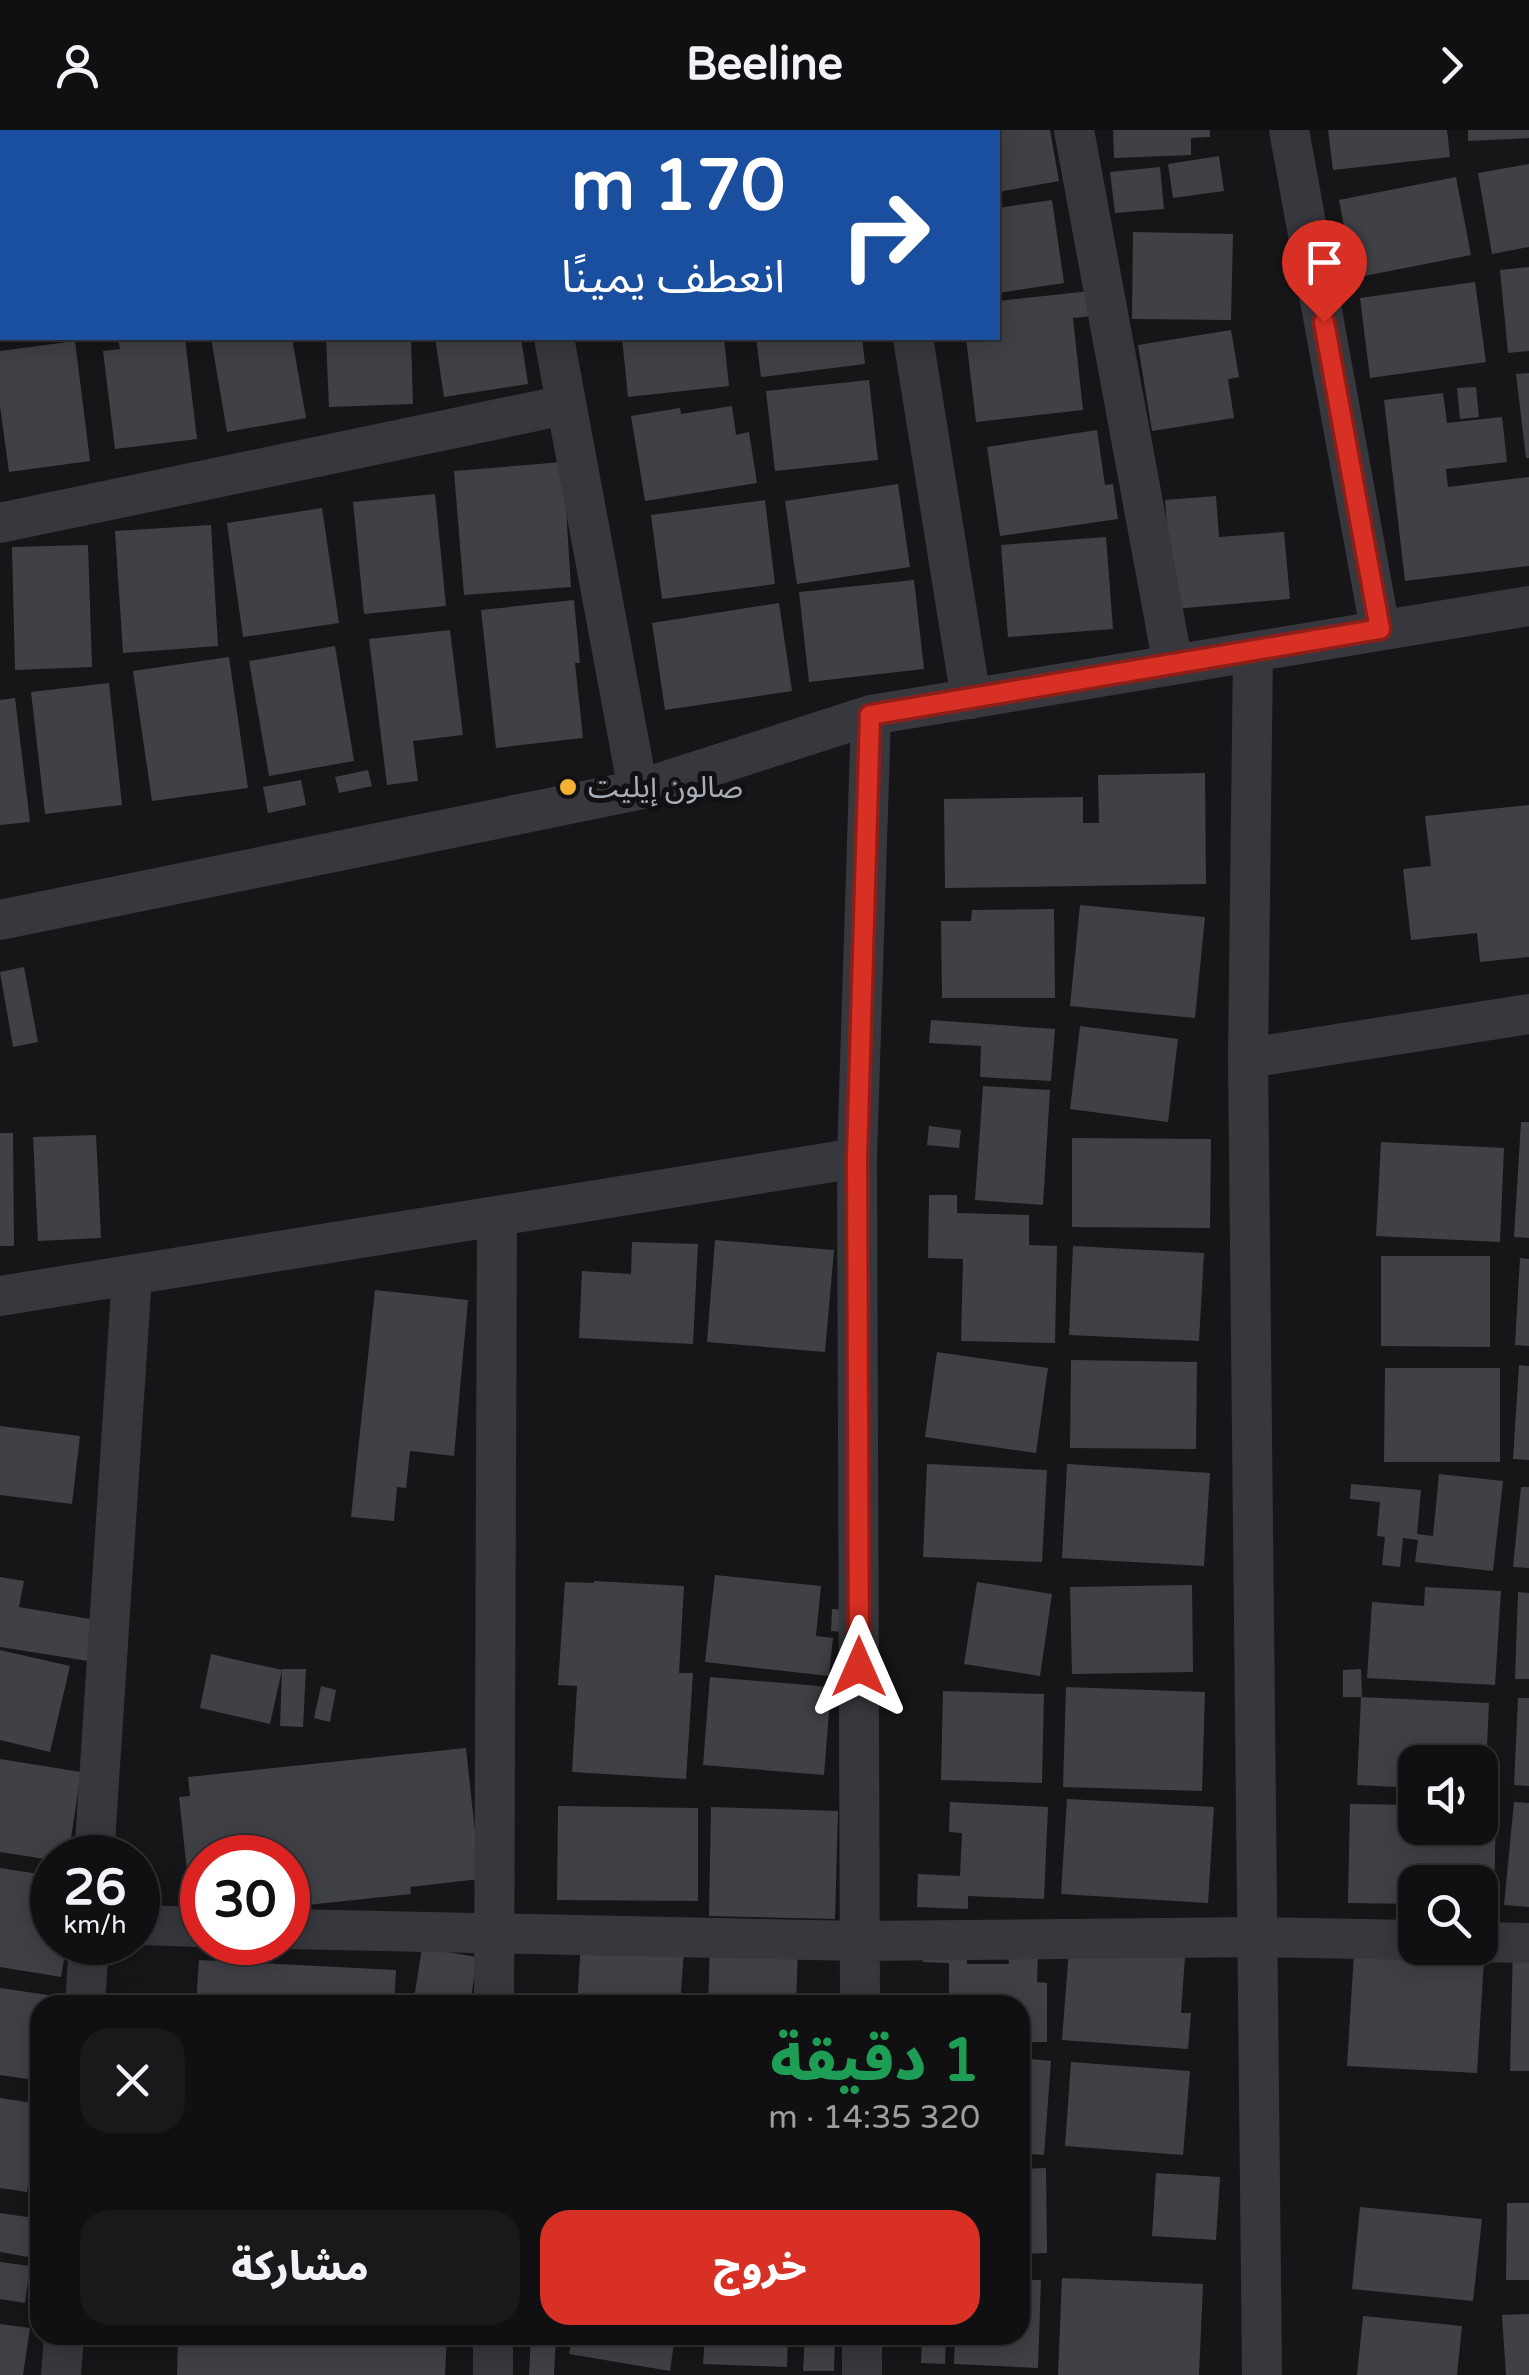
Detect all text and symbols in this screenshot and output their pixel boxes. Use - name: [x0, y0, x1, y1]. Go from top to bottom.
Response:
- icon: person: [50, 38, 105, 93]
- text: Beeline: [686, 38, 843, 92]
- icon: forward: [1424, 38, 1479, 93]
- text: 170 m: [571, 145, 785, 229]
- icon: right: [820, 170, 950, 300]
- pin: [1282, 220, 1367, 323]
- icon: arrive: [1297, 235, 1352, 290]
- text: انعطف يمينًا: [561, 251, 785, 305]
- place label: صالون إيليت: [588, 769, 743, 807]
- marker: صالون إيليت: [557, 776, 579, 798]
- position arrow: [807, 1615, 911, 1719]
- map controls: [1398, 1745, 1498, 1965]
- button: sound: [1398, 1745, 1498, 1845]
- speed limit sign: 30: [180, 1835, 310, 1965]
- text: 26: [64, 1858, 126, 1918]
- button: search: [1398, 1865, 1498, 1965]
- text: km/h: [64, 1910, 126, 1940]
- text: 1 دقيقة: [770, 2025, 980, 2097]
- button: close: [80, 2028, 185, 2133]
- text: 320 m · 14:35: [768, 2099, 980, 2137]
- button: مشاركة: [80, 2210, 520, 2325]
- button: خروج: [540, 2210, 980, 2325]

